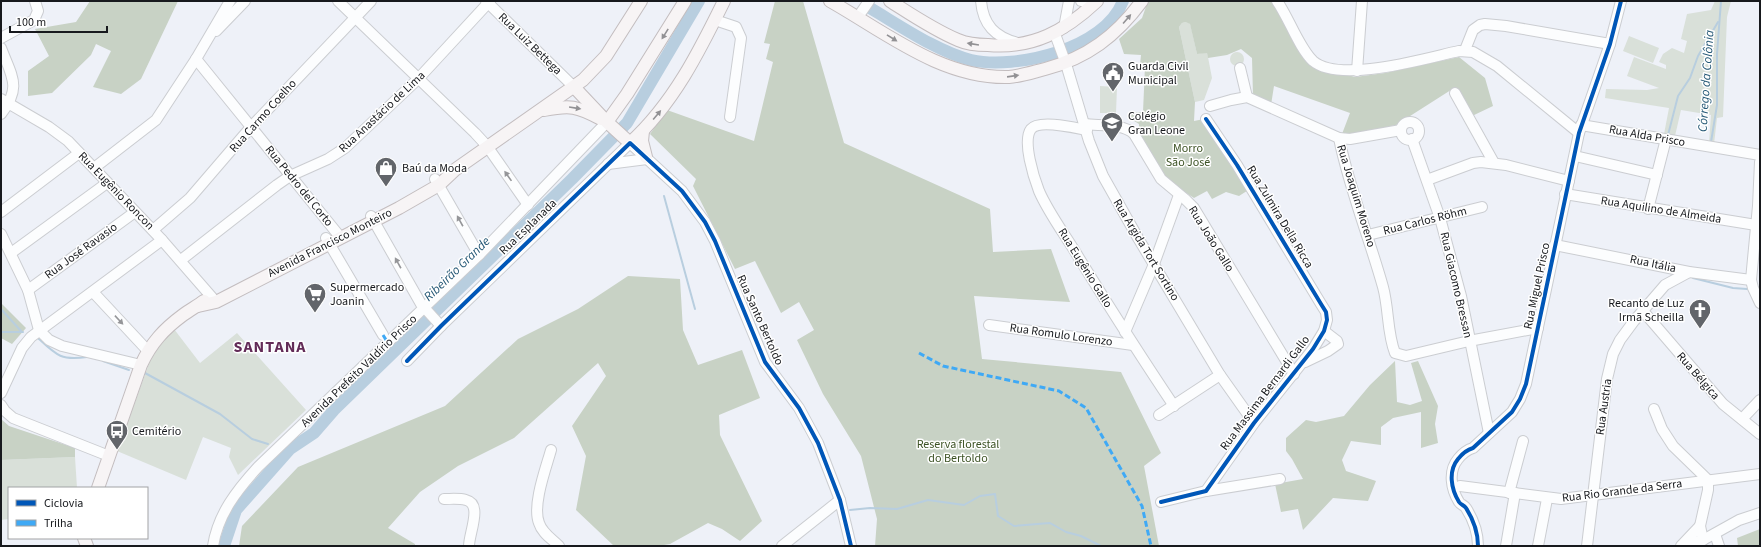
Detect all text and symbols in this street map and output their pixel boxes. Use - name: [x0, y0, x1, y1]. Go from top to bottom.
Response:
- scale bar: [10, 8, 107, 34]
- street label: Rua Luiz Bettega: [494, 9, 566, 79]
- text: 100 m: [16, 14, 46, 31]
- one-way arrow: [1123, 14, 1132, 25]
- one-way arrow: [661, 28, 668, 40]
- water label: Córrego da Colônia: [1693, 29, 1719, 133]
- one-way arrow: [886, 34, 898, 41]
- one-way arrow: [967, 41, 979, 47]
- place label: Guarda Civil Municipal: [1128, 58, 1189, 89]
- public building icon: Guarda Civil Municipal: [1100, 60, 1126, 93]
- street label: Rua Anastácio de Lima: [335, 67, 429, 157]
- one-way arrow: [1007, 73, 1019, 79]
- street label: Rua Carmo Coelho: [226, 76, 300, 156]
- one-way arrow: [568, 105, 581, 111]
- place label: Colégio Gran Leone: [1128, 108, 1185, 139]
- one-way arrow: [653, 109, 662, 120]
- school or university icon: Colégio Gran Leone: [1099, 110, 1125, 143]
- street label: Rua Alda Prisco: [1608, 121, 1686, 151]
- park label: Morro São José: [1166, 140, 1210, 171]
- street label: Rua Pedro del Corto: [261, 142, 337, 230]
- street label: Rua Joaquim Moreno: [1332, 142, 1380, 250]
- street label: Rua Eugênio Roncon: [74, 148, 158, 234]
- shop icon: Baú da Moda: [373, 155, 399, 188]
- place label: Baú da Moda: [402, 160, 467, 177]
- street label: Rua Zulmira Della Ricca: [1243, 162, 1317, 272]
- one-way arrow: [504, 170, 512, 181]
- street label: Rua Aquilino de Almeida: [1599, 192, 1723, 228]
- street label: Rua Esplanada: [495, 195, 561, 259]
- street label: Rua Argida Tort Sortino: [1109, 196, 1183, 304]
- street label: Rua Carlos Röhm: [1381, 202, 1469, 240]
- street label: Rua João Gallo: [1184, 203, 1238, 275]
- street label: Avenida Francisco Monteiro: [265, 204, 395, 282]
- one-way arrow: [456, 215, 463, 227]
- street label: Rua José Ravasio: [41, 219, 121, 283]
- street label: Rua Eugênio Gallo: [1054, 225, 1116, 311]
- street label: Rua Giacomo Bressan: [1436, 230, 1476, 340]
- water label: Ribeirão Grande: [420, 233, 494, 305]
- street label: Rua Miguel Prisco: [1520, 241, 1554, 331]
- street label: Rua Itália: [1628, 251, 1678, 277]
- one-way arrow: [395, 257, 401, 269]
- street label: Rua Santo Bertoldo: [732, 272, 788, 368]
- place label: Supermercado Joanin: [330, 279, 404, 310]
- supermarket icon: Supermercado Joanin: [302, 281, 328, 314]
- place label: Recanto de Luz Irmã Scheilla: [1608, 295, 1684, 326]
- church icon: Recanto de Luz Irmã Scheilla: [1687, 297, 1713, 330]
- street label: Avenida Prefeito Valdírio Prisco: [297, 311, 421, 431]
- one-way arrow: [115, 315, 124, 325]
- street label: Rua Romulo Lorenzo: [1008, 319, 1114, 351]
- street label: Rua Massima Bernardi Gallo: [1216, 332, 1314, 454]
- district label: SANTANA: [234, 336, 306, 358]
- street label: Rua Bélgica: [1672, 348, 1724, 404]
- street label: Rua Austria: [1592, 378, 1616, 436]
- bus stop icon: Cemitério: [104, 418, 130, 451]
- place label: Cemitério: [132, 423, 181, 440]
- park label: Reserva florestal do Bertoldo: [917, 436, 999, 467]
- street label: Rua Rio Grande da Serra: [1561, 475, 1683, 507]
- legend: [8, 487, 148, 539]
- text: Ciclovia: [44, 495, 83, 512]
- text: Trilha: [44, 515, 73, 532]

